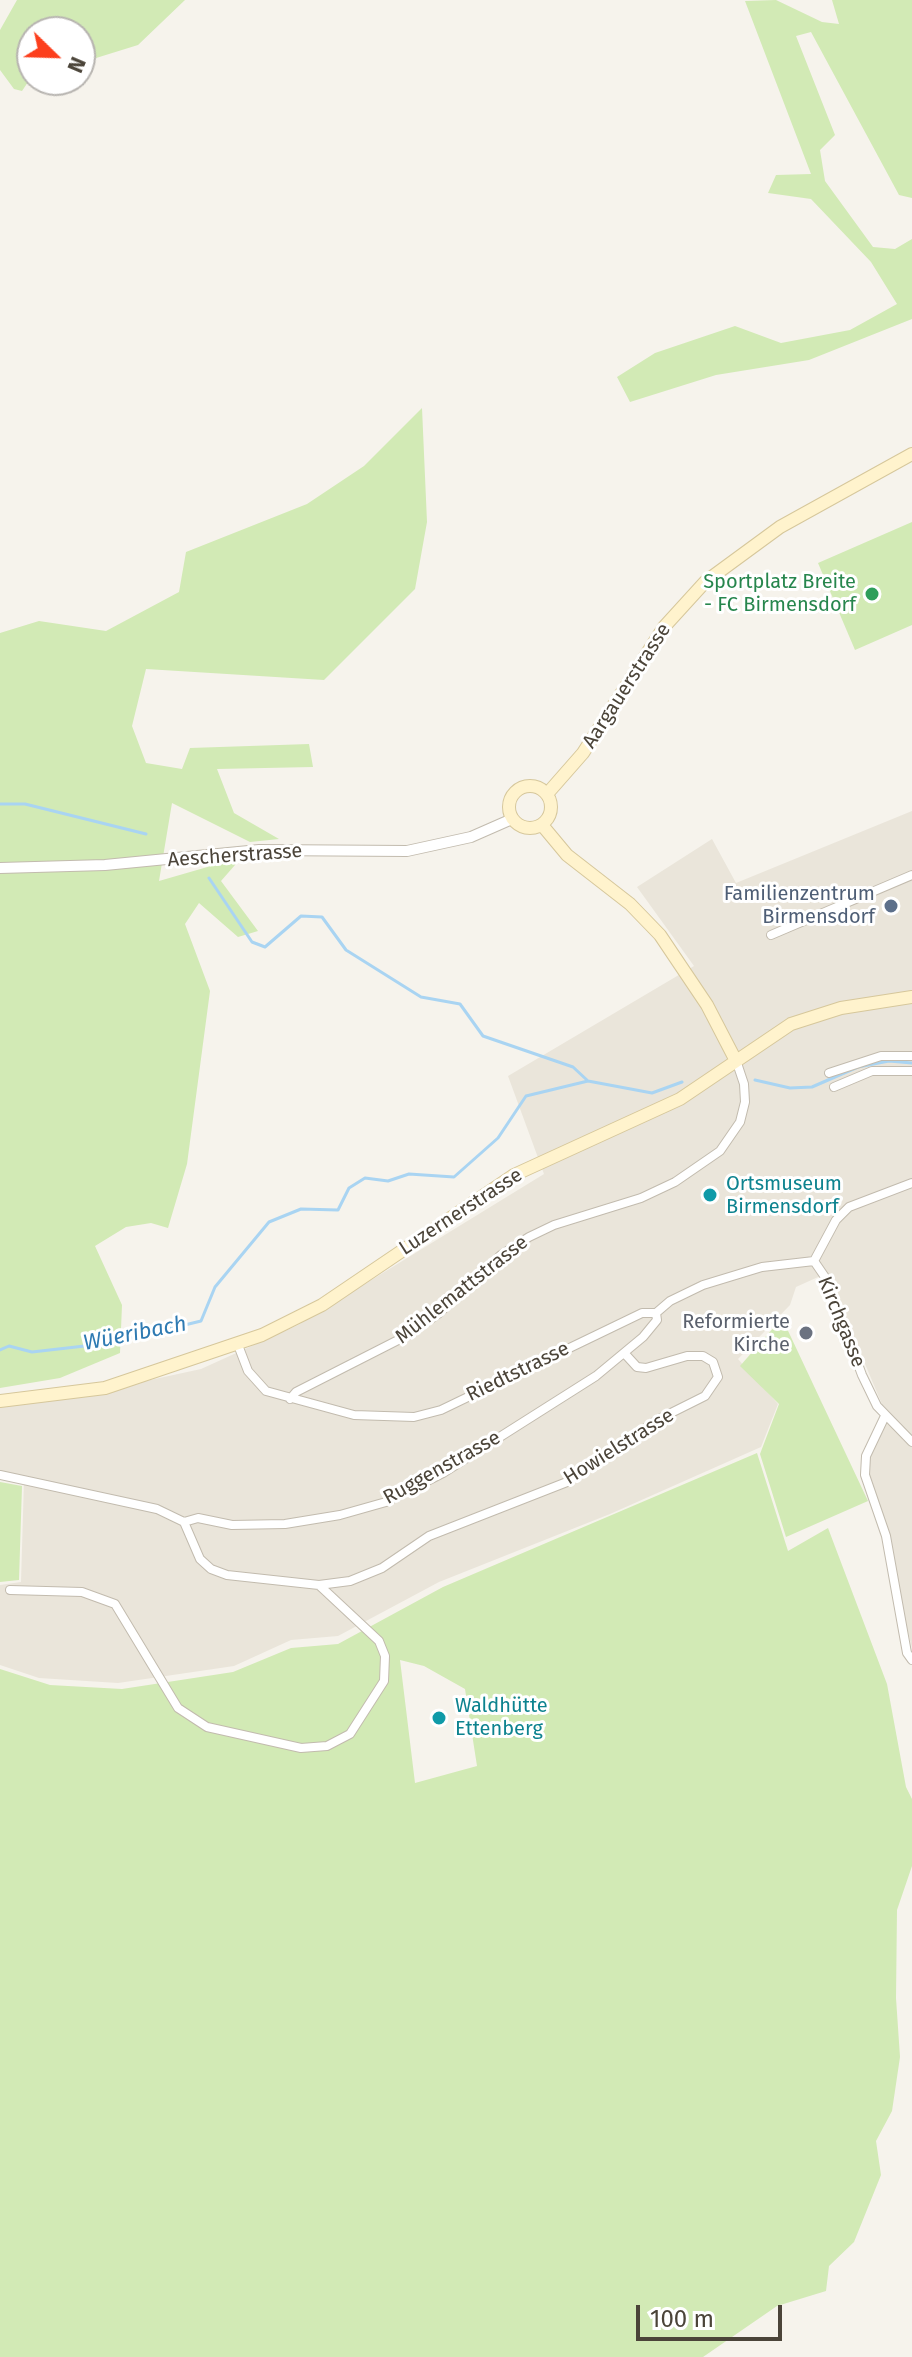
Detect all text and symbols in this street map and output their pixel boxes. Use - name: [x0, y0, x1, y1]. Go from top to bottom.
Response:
- north arrow: [16, 16, 96, 96]
- text: N: [61, 53, 92, 77]
- place label: Sportplatz Breite - FC Birmensdorf: [703, 570, 856, 617]
- marker: Sportplatz Breite - FC Birmensdorf: [863, 585, 881, 603]
- street label: Aargauerstrasse: [578, 619, 676, 753]
- street label: Aescherstrasse: [167, 839, 303, 873]
- place label: Familienzentrum Birmensdorf: [724, 882, 875, 929]
- marker: Familienzentrum Birmensdorf: [882, 897, 900, 915]
- street label: Luzernerstrasse: [395, 1163, 527, 1261]
- place label: Ortsmuseum Birmensdorf: [726, 1172, 842, 1219]
- marker: Ortsmuseum Birmensdorf: [701, 1186, 719, 1204]
- street label: Mühlemattstrasse: [391, 1231, 533, 1349]
- street label: Kirchgasse: [812, 1273, 870, 1371]
- place label: Reformierte Kirche: [682, 1310, 790, 1357]
- water label: Wüeribach: [81, 1311, 189, 1357]
- marker: Reformierte Kirche: [797, 1324, 815, 1342]
- street label: Riedtstrasse: [463, 1337, 573, 1407]
- street label: Howielstrasse: [559, 1404, 679, 1490]
- street label: Ruggenstrasse: [379, 1426, 505, 1510]
- place label: Waldhütte Ettenberg: [455, 1694, 548, 1741]
- marker: Waldhütte Ettenberg: [430, 1709, 448, 1727]
- scale bar: [640, 2289, 786, 2339]
- text: 100 m: [650, 2305, 714, 2333]

